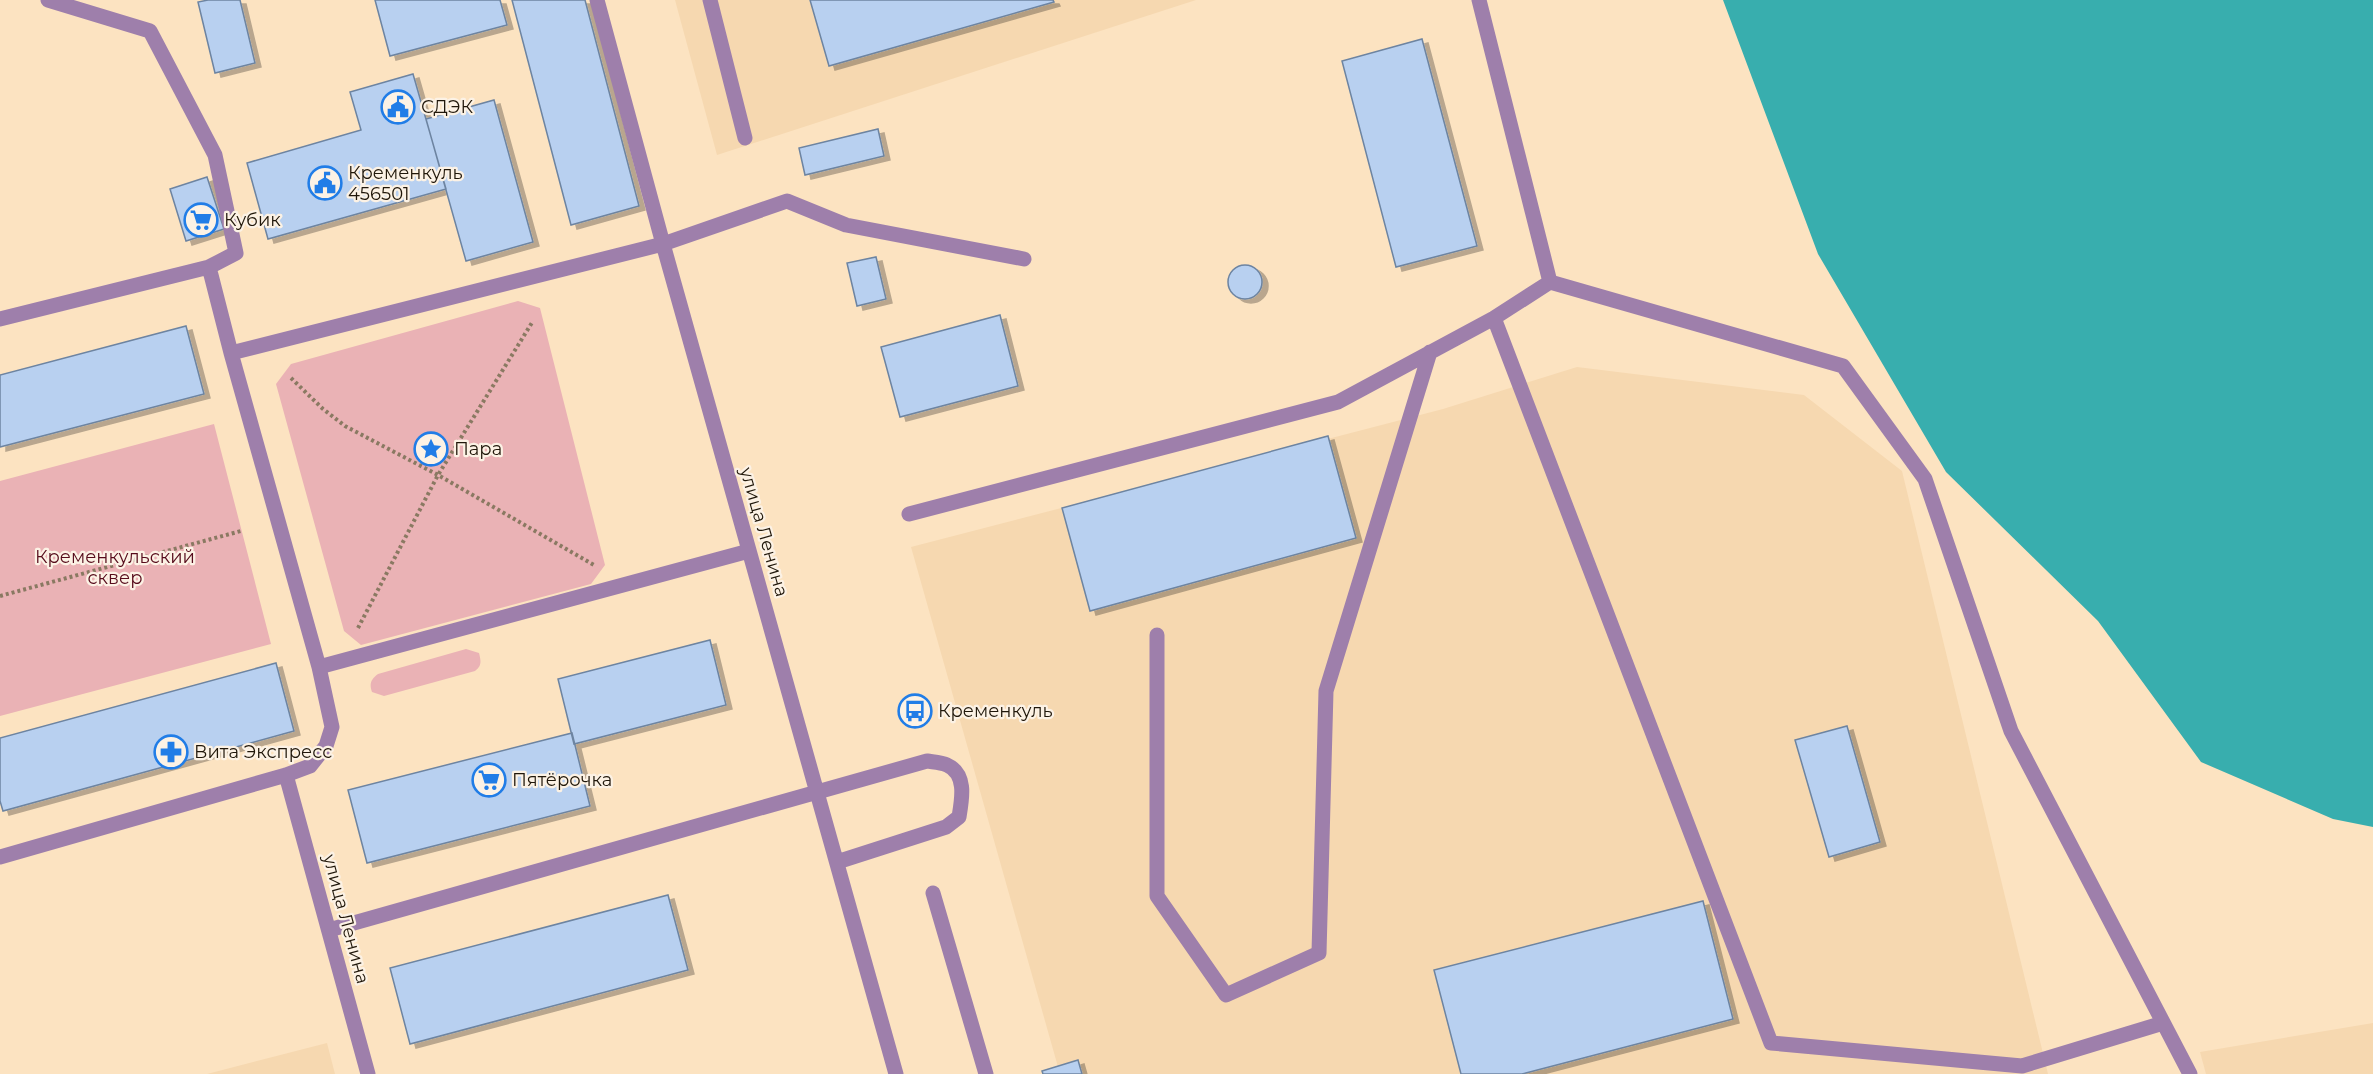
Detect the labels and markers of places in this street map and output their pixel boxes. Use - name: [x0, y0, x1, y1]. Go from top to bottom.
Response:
- public building icon: СДЭК: [380, 89, 416, 125]
- place label: СДЭК: [421, 96, 474, 118]
- place label: Кременкуль 456501: [348, 162, 463, 205]
- public building icon: Кременкуль 456501: [307, 165, 343, 201]
- supermarket icon: Кубик: [183, 202, 219, 238]
- place label: Кубик: [224, 209, 281, 231]
- place icon: Пара: [413, 431, 449, 467]
- place label: Пара: [454, 438, 502, 460]
- bus stop icon: Кременкуль: [897, 693, 933, 729]
- place label: Кременкуль: [938, 700, 1053, 722]
- pharmacy icon: Вита Экспресс: [153, 734, 189, 770]
- place label: Вита Экспресс: [194, 741, 332, 763]
- supermarket icon: Пятёрочка: [471, 762, 507, 798]
- place label: Пятёрочка: [512, 769, 612, 791]

